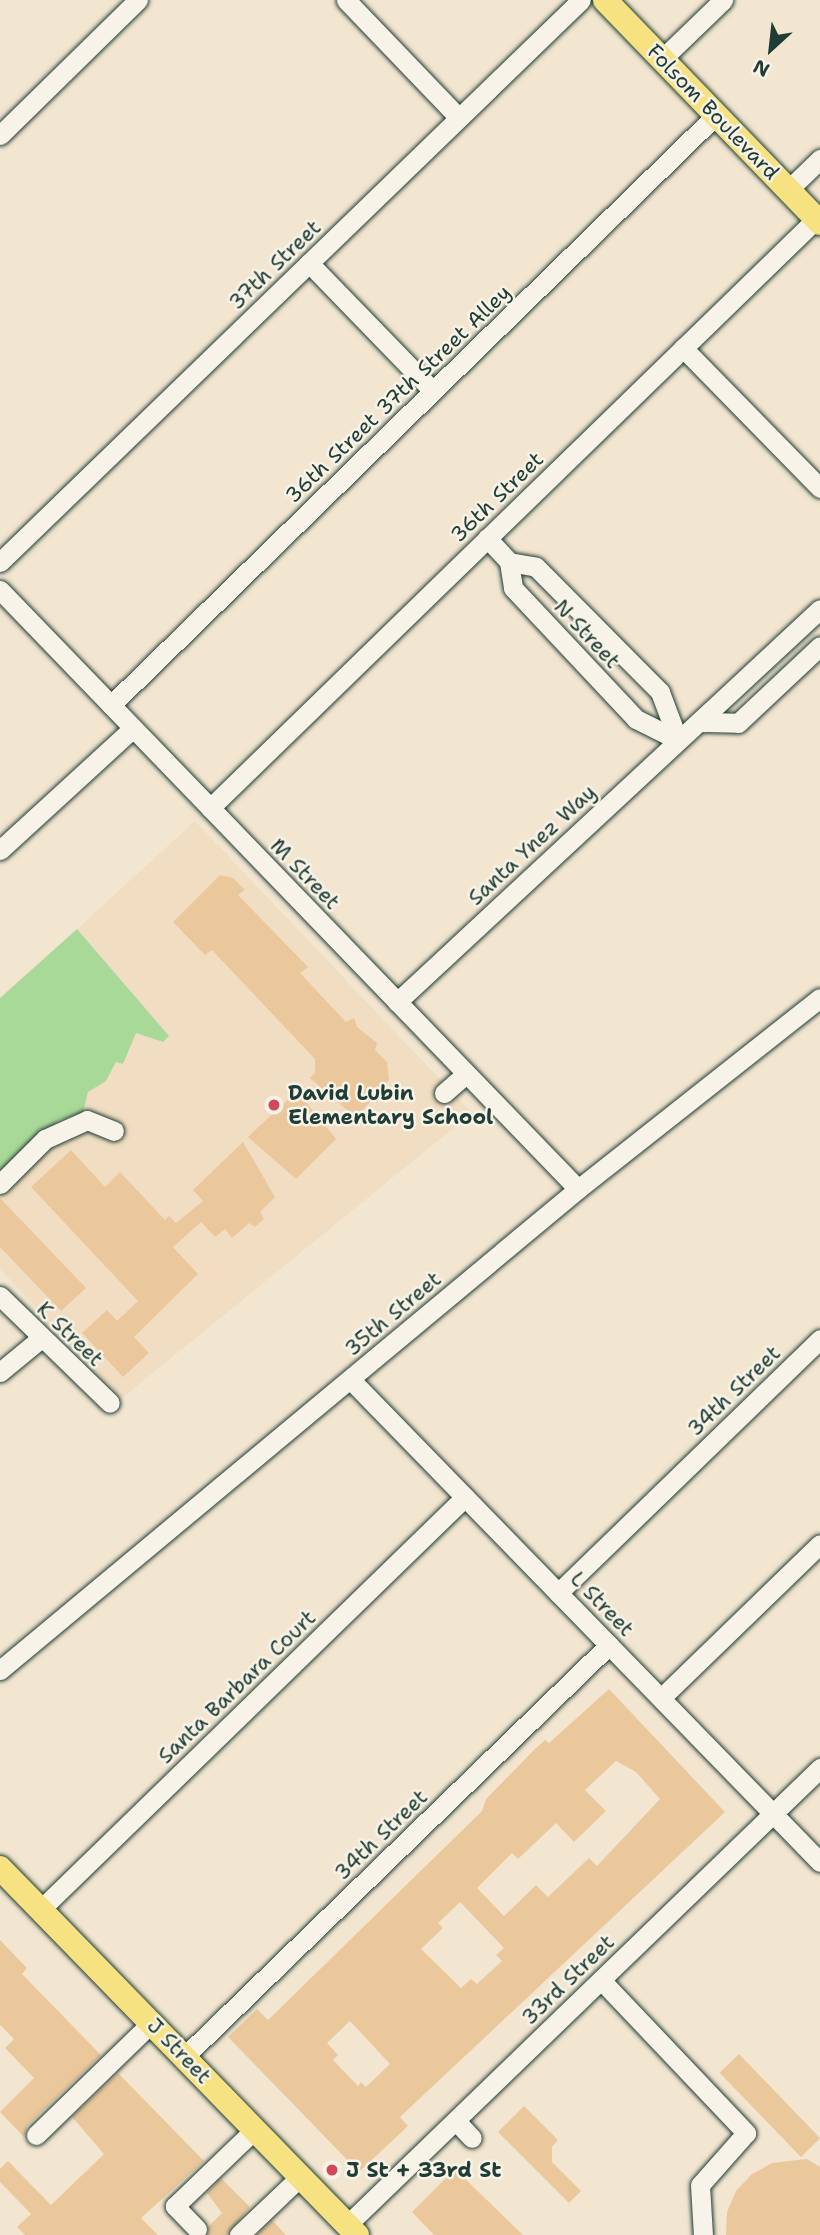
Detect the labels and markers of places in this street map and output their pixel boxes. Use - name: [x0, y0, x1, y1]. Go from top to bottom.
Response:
- place label: David Lubin Elementary School: [288, 1080, 493, 1130]
- marker: David Lubin Elementary School: [266, 1097, 282, 1113]
- place label: J St + 33rd St: [346, 2157, 501, 2183]
- marker: J St + 33rd St: [324, 2162, 340, 2178]

